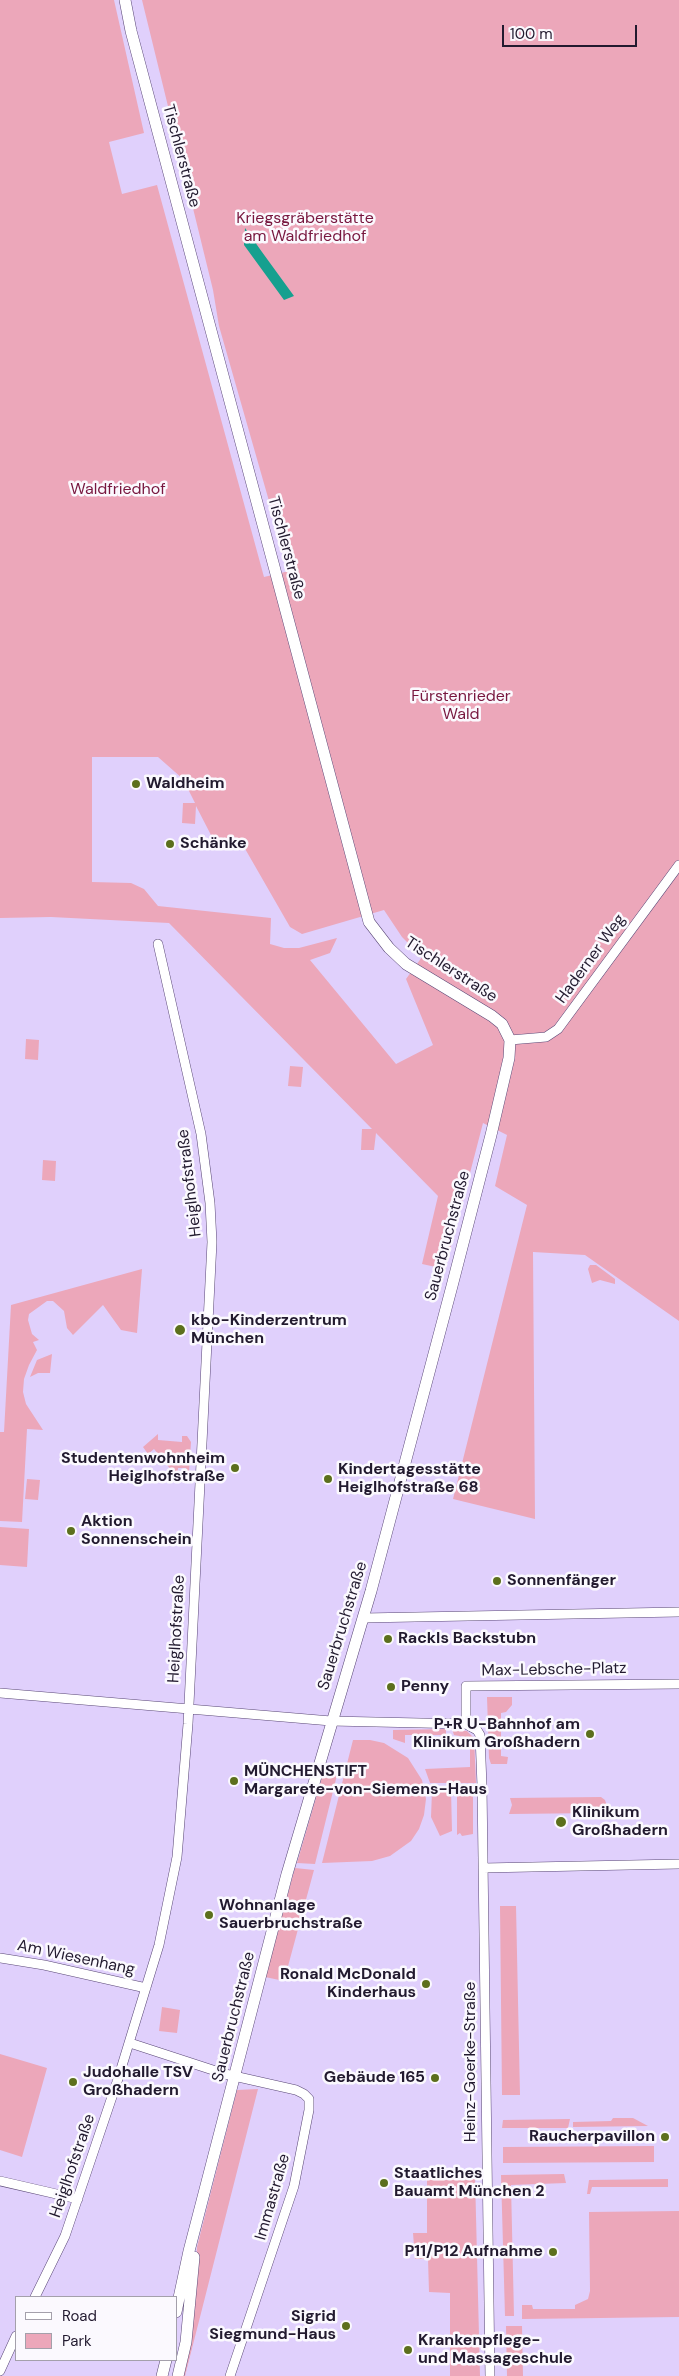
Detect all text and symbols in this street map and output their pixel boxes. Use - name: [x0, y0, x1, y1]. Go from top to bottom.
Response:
- scale bar: [504, 15, 639, 47]
- text: 100 m: [510, 24, 553, 44]
- street label: Tischlerstraße: [158, 102, 204, 210]
- park label: Kriegsgräberstätte am Waldfriedhof: [236, 209, 374, 247]
- park label: Waldfriedhof: [70, 480, 166, 500]
- street label: Tischlerstraße: [263, 494, 309, 602]
- park label: Fürstenrieder Wald: [411, 687, 511, 725]
- place label: Waldheim: [146, 774, 224, 794]
- marker: Waldheim: [130, 778, 142, 790]
- place label: Schänke: [180, 834, 247, 854]
- marker: Schänke: [164, 838, 176, 850]
- street label: Haderner Weg: [552, 911, 630, 1007]
- street label: Tischlerstraße: [401, 933, 501, 1007]
- street label: Heiglhofstraße: [174, 1128, 206, 1238]
- street label: Sauerbruchstraße: [421, 1169, 475, 1303]
- place label: kbo-Kinderzentrum München: [191, 1311, 347, 1349]
- marker: kbo-Kinderzentrum München: [173, 1323, 187, 1337]
- place label: Studentenwohnheim Heiglhofstraße: [61, 1449, 225, 1487]
- place label: Kindertagesstätte Heiglhofstraße 68: [338, 1460, 481, 1498]
- marker: Studentenwohnheim Heiglhofstraße: [229, 1462, 241, 1474]
- marker: Kindertagesstätte Heiglhofstraße 68: [322, 1473, 334, 1485]
- place label: Aktion Sonnenschein: [81, 1512, 192, 1550]
- marker: Aktion Sonnenschein: [65, 1525, 77, 1537]
- street label: Sauerbruchstraße: [314, 1559, 372, 1693]
- place label: Sonnenfänger: [507, 1571, 616, 1591]
- street label: Heiglhofstraße: [165, 1574, 189, 1684]
- marker: Sonnenfänger: [491, 1575, 503, 1587]
- place label: Rackls Backstubn: [398, 1629, 536, 1649]
- marker: Rackls Backstubn: [382, 1633, 394, 1645]
- street label: Max-Lebsche-Platz: [481, 1659, 627, 1681]
- place label: Penny: [401, 1677, 449, 1697]
- marker: Penny: [385, 1681, 397, 1693]
- place label: P+R U-Bahnhof am Klinikum Großhadern: [413, 1715, 580, 1753]
- marker: P+R U-Bahnhof am Klinikum Großhadern: [584, 1728, 596, 1740]
- place label: MÜNCHENSTIFT Margarete-von-Siemens-Haus: [244, 1762, 487, 1800]
- marker: MÜNCHENSTIFT Margarete-von-Siemens-Haus: [228, 1775, 240, 1787]
- place label: Klinikum Großhadern: [572, 1803, 668, 1841]
- marker: Klinikum Großhadern: [554, 1815, 568, 1829]
- place label: Wohnanlage Sauerbruchstraße: [219, 1896, 363, 1934]
- marker: Wohnanlage Sauerbruchstraße: [203, 1909, 215, 1921]
- street label: Am Wiesenhang: [15, 1936, 137, 1980]
- street label: Sauerbruchstraße: [209, 1950, 259, 2084]
- place label: Ronald McDonald Kinderhaus: [280, 1965, 416, 2003]
- marker: Ronald McDonald Kinderhaus: [420, 1978, 432, 1990]
- street label: Heinz-Goerke-Straße: [461, 1982, 481, 2142]
- place label: Judohalle TSV Großhadern: [83, 2063, 193, 2101]
- place label: Gebäude 165: [324, 2068, 425, 2088]
- marker: Gebäude 165: [429, 2072, 441, 2084]
- marker: Judohalle TSV Großhadern: [67, 2076, 79, 2088]
- street label: Heiglhofstraße: [46, 2112, 100, 2220]
- place label: Raucherpavillon: [529, 2127, 655, 2147]
- marker: Raucherpavillon: [659, 2131, 671, 2143]
- street label: Immastraße: [252, 2152, 294, 2242]
- place label: Staatliches Bauamt München 2: [394, 2164, 545, 2202]
- marker: Staatliches Bauamt München 2: [378, 2177, 390, 2189]
- place label: P11/P12 Aufnahme: [404, 2242, 543, 2262]
- marker: P11/P12 Aufnahme: [547, 2246, 559, 2258]
- legend: [15, 2296, 178, 2361]
- text: Road: [62, 2306, 97, 2326]
- place label: Sigrid Siegmund-Haus: [209, 2307, 336, 2345]
- marker: Sigrid Siegmund-Haus: [340, 2320, 352, 2332]
- text: Park: [62, 2331, 92, 2351]
- place label: Krankenpflege- und Massageschule: [418, 2331, 573, 2369]
- marker: Krankenpflege- und Massageschule: [402, 2344, 414, 2356]

